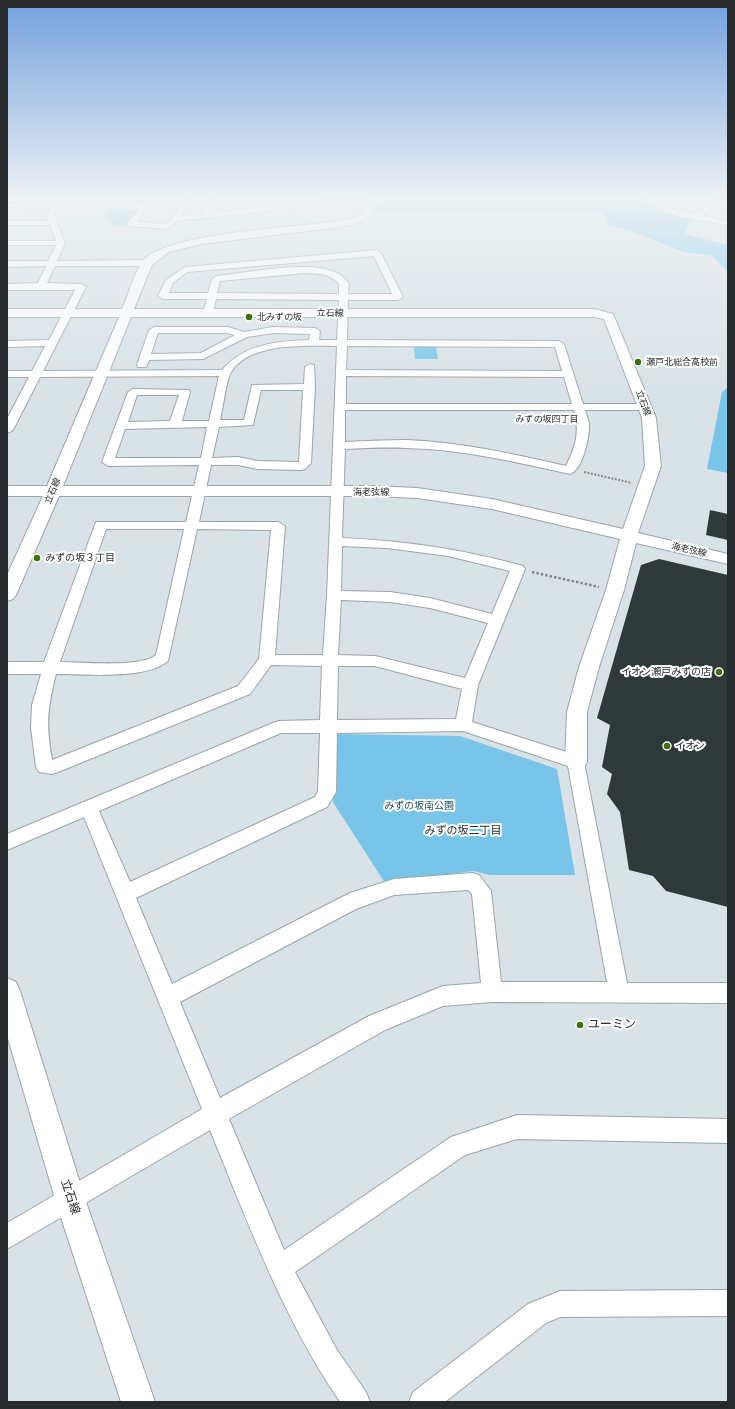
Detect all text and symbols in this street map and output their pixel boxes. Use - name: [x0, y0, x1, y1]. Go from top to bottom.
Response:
- street label: 立石線: [317, 308, 343, 318]
- marker: 北みずの坂: [244, 312, 254, 322]
- place label: 北みずの坂: [257, 312, 302, 322]
- marker: 瀬戸北総合高校前: [633, 357, 643, 367]
- place label: 瀬戸北総合高校前: [646, 357, 718, 367]
- street label: 立石線: [633, 388, 653, 418]
- district label: みずの坂四丁目: [516, 414, 578, 424]
- street label: 立石線: [43, 476, 63, 506]
- street label: 海老弦線: [353, 487, 389, 497]
- street label: 海老弦線: [670, 541, 708, 559]
- place label: みずの坂３丁目: [45, 552, 115, 564]
- marker: みずの坂３丁目: [32, 553, 42, 563]
- place label: イオン瀬戸みずの店: [621, 666, 711, 678]
- marker: イオン瀬戸みずの店: [714, 667, 724, 677]
- place label: イオン: [675, 740, 705, 752]
- marker: イオン: [662, 741, 672, 751]
- park label: みずの坂南公園: [384, 800, 454, 812]
- district label: みずの坂二丁目: [425, 824, 501, 838]
- place label: ユーミン: [588, 1018, 636, 1032]
- marker: ユーミン: [575, 1020, 585, 1030]
- street label: 立石線: [58, 1178, 82, 1216]

